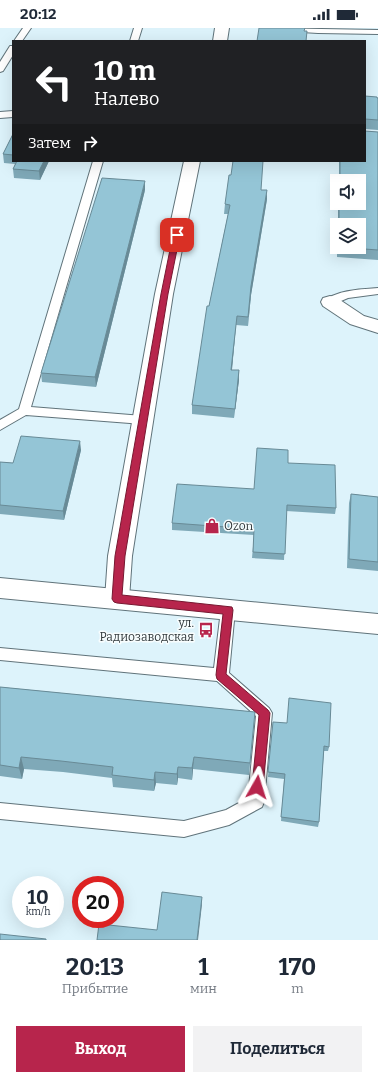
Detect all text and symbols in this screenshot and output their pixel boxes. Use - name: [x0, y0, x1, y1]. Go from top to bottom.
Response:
- text: 20:12: [20, 5, 56, 23]
- text: 10 m: [94, 54, 156, 87]
- icon: left: [28, 56, 80, 108]
- text: Налево: [94, 88, 159, 110]
- icon: right: [79, 132, 101, 154]
- text: Затем: [28, 134, 71, 152]
- map controls: [330, 174, 366, 254]
- button: sound: [330, 174, 366, 210]
- pin: [160, 218, 194, 252]
- button: layers: [330, 218, 366, 254]
- icon: arrive: [166, 224, 188, 246]
- shop icon: Ozon: [203, 517, 221, 535]
- place label: Ozon: [224, 519, 254, 533]
- place label: ул. Радиозаводская: [99, 616, 194, 644]
- bus stop icon: ул. Радиозаводская: [197, 621, 215, 639]
- position arrow: [236, 766, 278, 808]
- speed limit sign: 20: [72, 876, 124, 928]
- text: 10: [27, 885, 49, 909]
- text: km/h: [26, 906, 50, 918]
- text: 20:13: [66, 953, 124, 981]
- text: 1: [198, 953, 209, 981]
- text: 170: [278, 953, 316, 981]
- text: Прибытие: [62, 981, 128, 996]
- text: мин: [190, 981, 217, 996]
- text: m: [291, 981, 304, 996]
- button: Выход: [16, 1026, 185, 1072]
- button: Поделиться: [193, 1026, 362, 1072]

